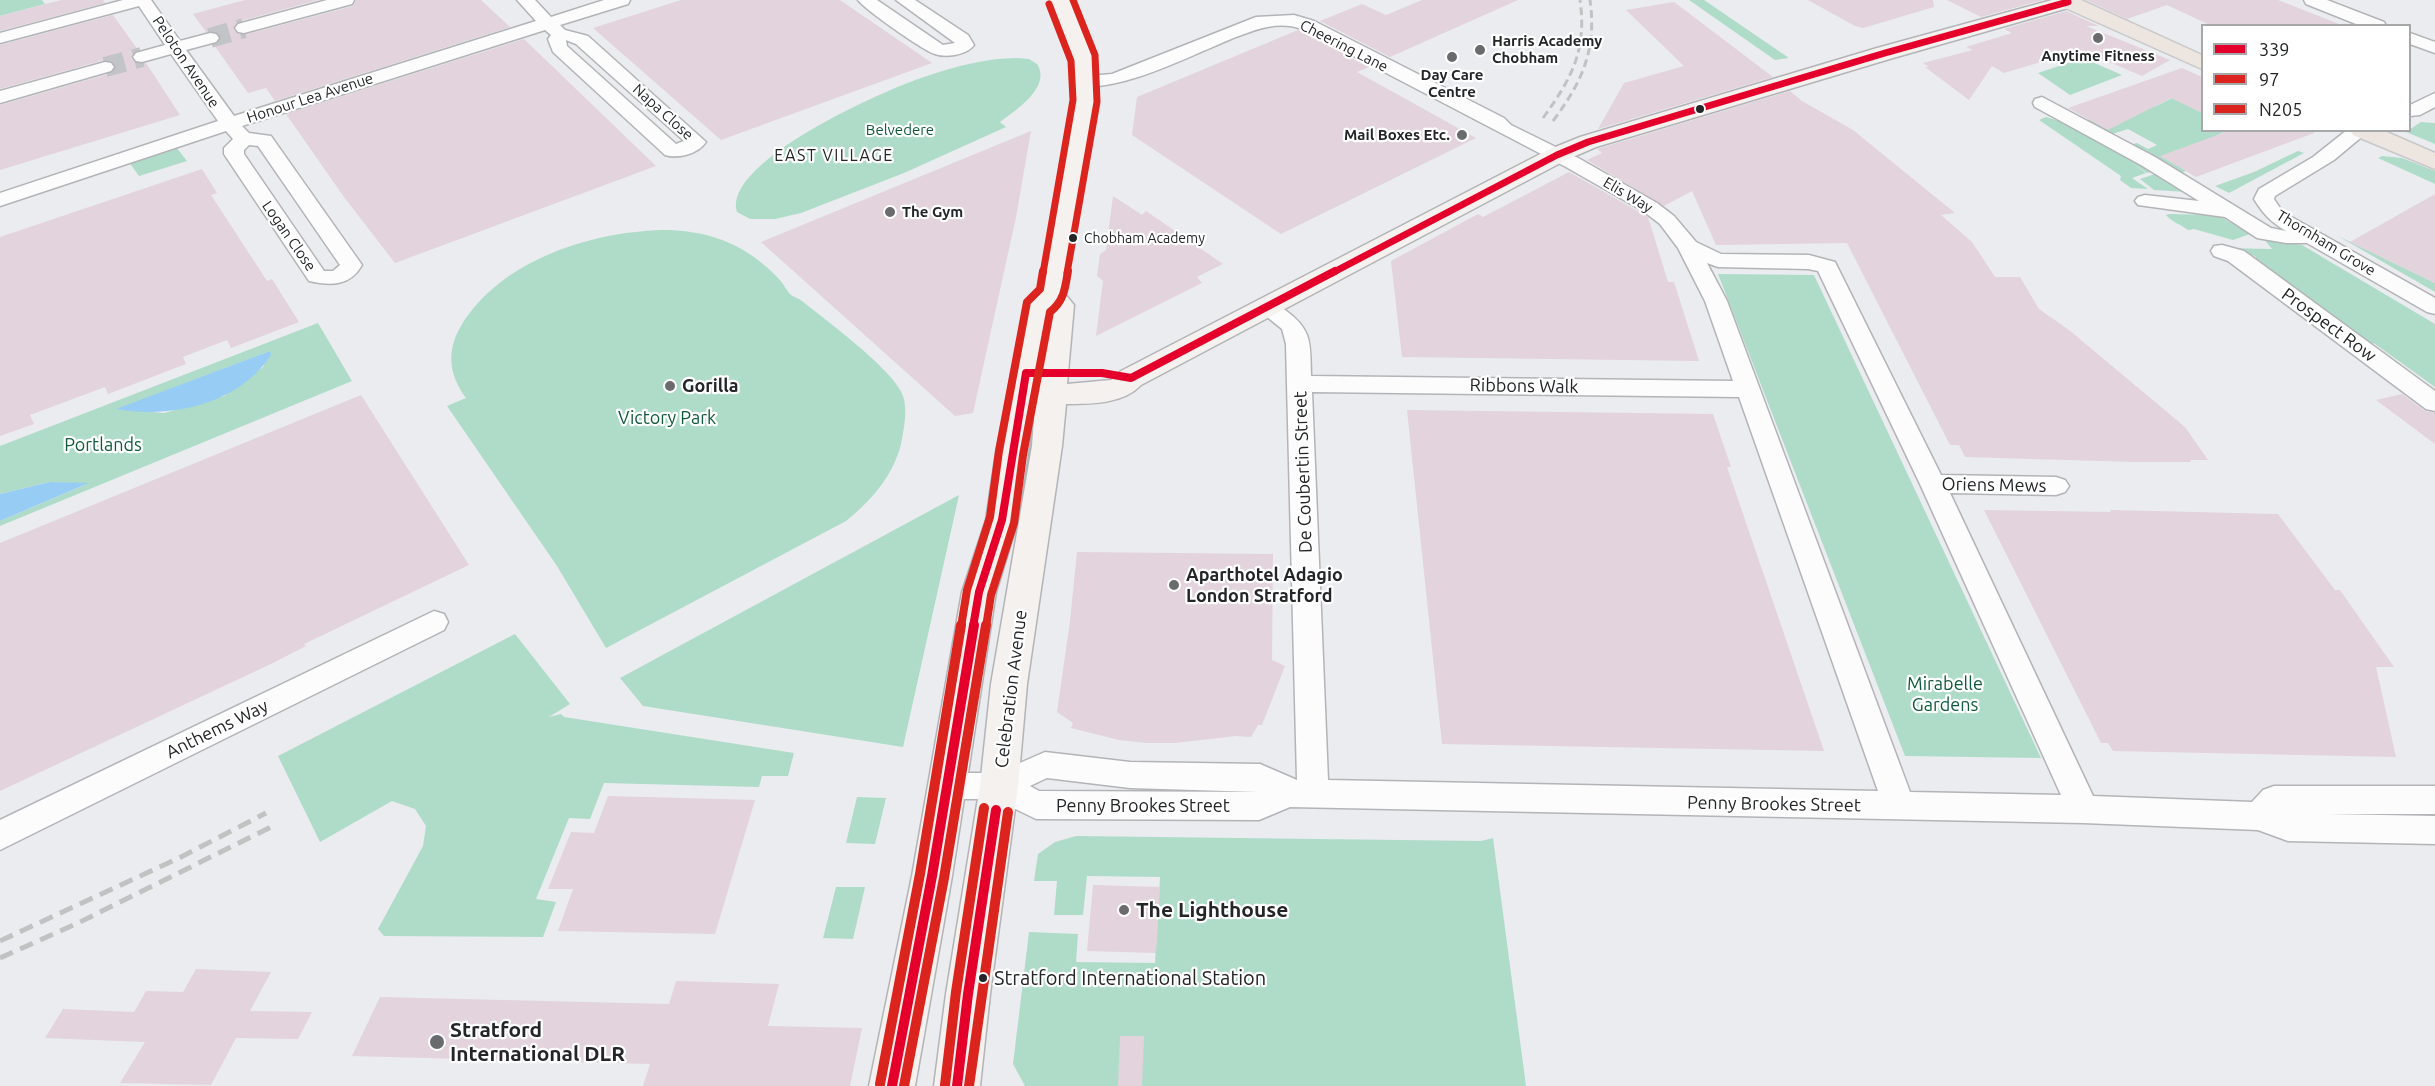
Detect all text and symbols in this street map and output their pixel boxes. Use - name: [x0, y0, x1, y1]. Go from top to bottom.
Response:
- street label: Peloton Avenue: [149, 13, 223, 111]
- street label: Cheering Lane: [1297, 16, 1391, 76]
- legend: [2201, 24, 2411, 132]
- marker: Anytime Fitness: [2091, 31, 2105, 45]
- place label: Harris Academy Chobham: [1492, 32, 1602, 67]
- text: 339: [2259, 39, 2289, 59]
- marker: Harris Academy Chobham: [1473, 43, 1487, 57]
- place label: Anytime Fitness: [2041, 47, 2155, 65]
- marker: Day Care Centre: [1445, 50, 1459, 64]
- place label: Day Care Centre: [1421, 66, 1483, 101]
- street label: Honour Lea Avenue: [245, 69, 375, 127]
- text: 97: [2259, 69, 2279, 89]
- street label: Napa Close: [629, 80, 697, 144]
- text: N205: [2259, 99, 2302, 119]
- unlabelled marker: [1694, 103, 1706, 115]
- park label: Belvedere: [866, 121, 934, 139]
- place label: Mail Boxes Etc.: [1344, 126, 1450, 144]
- marker: Mail Boxes Etc.: [1455, 128, 1469, 142]
- district label: EAST VILLAGE: [774, 146, 894, 166]
- street label: Elis Way: [1600, 173, 1656, 217]
- street label: Logan Close: [258, 197, 320, 275]
- place label: The Gym: [902, 203, 963, 221]
- marker: The Gym: [883, 205, 897, 219]
- street label: Thornham Grove: [2273, 206, 2379, 280]
- place label: Chobham Academy: [1084, 230, 1205, 246]
- marker: Chobham Academy: [1067, 232, 1079, 244]
- street label: Prospect Row: [2278, 283, 2380, 367]
- street label: Ribbons Walk: [1469, 374, 1579, 398]
- place label: Gorilla: [682, 375, 739, 397]
- marker: Gorilla: [663, 379, 677, 393]
- street label: De Coubertin Street: [1289, 391, 1317, 553]
- park label: Victory Park: [618, 407, 716, 429]
- park label: Portlands: [64, 434, 142, 456]
- street label: Oriens Mews: [1941, 473, 2047, 497]
- place label: Aparthotel Adagio London Stratford: [1186, 564, 1343, 606]
- marker: Aparthotel Adagio London Stratford: [1167, 578, 1181, 592]
- street label: Celebration Avenue: [991, 609, 1031, 769]
- park label: Mirabelle Gardens: [1907, 673, 1983, 716]
- street label: Anthems Way: [162, 695, 272, 763]
- street label: Penny Brookes Street: [1687, 792, 1861, 816]
- street label: Penny Brookes Street: [1056, 795, 1230, 817]
- place label: The Lighthouse: [1136, 897, 1288, 923]
- marker: The Lighthouse: [1117, 903, 1131, 917]
- place label: Stratford International Station: [994, 966, 1266, 990]
- marker: Stratford International Station: [977, 972, 989, 984]
- place label: Stratford International DLR: [450, 1017, 625, 1067]
- marker: Stratford International DLR: [428, 1033, 446, 1051]

